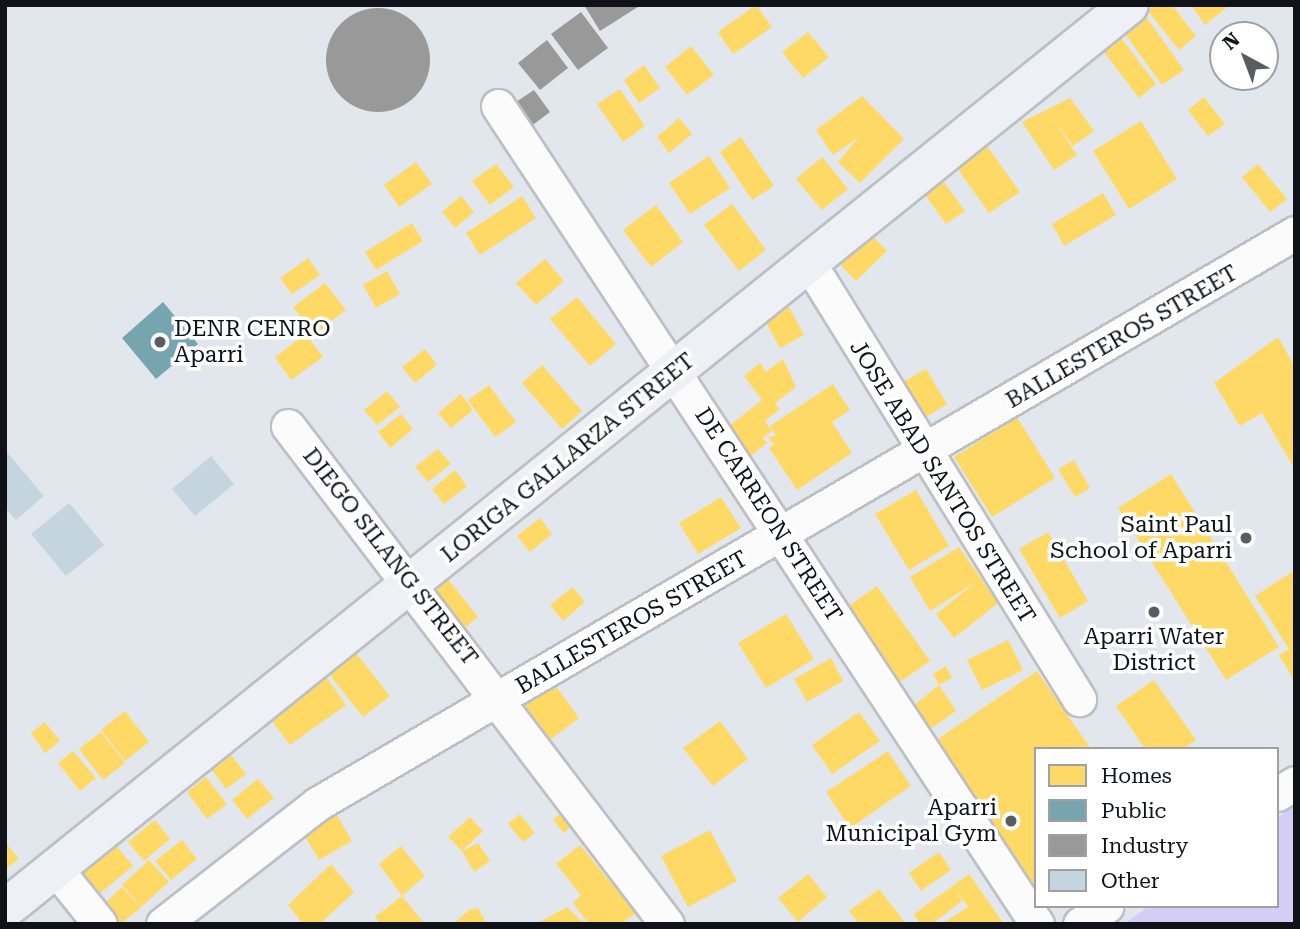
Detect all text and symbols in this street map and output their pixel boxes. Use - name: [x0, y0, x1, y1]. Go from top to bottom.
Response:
- north arrow: [1209, 21, 1279, 91]
- text: N: [1218, 28, 1244, 55]
- street label: BALLESTEROS STREET: [1001, 259, 1243, 415]
- place label: DENR CENRO Aparri: [174, 315, 330, 369]
- marker: DENR CENRO Aparri: [152, 334, 168, 350]
- street label: JOSE ABAD SANTOS STREET: [843, 335, 1041, 629]
- street label: LORIGA GALLARZA STREET: [436, 347, 700, 569]
- street label: DE CARREON STREET: [688, 403, 848, 627]
- street label: DIEGO SILANG STREET: [297, 443, 483, 671]
- place label: Saint Paul School of Aparri: [1050, 511, 1232, 565]
- marker: Saint Paul School of Aparri: [1238, 530, 1254, 546]
- street label: BALLESTEROS STREET: [511, 545, 753, 701]
- marker: Aparri Water District: [1146, 604, 1162, 620]
- place label: Aparri Water District: [1084, 623, 1224, 677]
- legend: [1034, 747, 1279, 908]
- text: Homes: [1101, 764, 1172, 788]
- place label: Aparri Municipal Gym: [825, 794, 997, 848]
- text: Public: [1101, 799, 1166, 823]
- marker: Aparri Municipal Gym: [1003, 813, 1019, 829]
- text: Industry: [1101, 834, 1188, 858]
- text: Other: [1101, 869, 1159, 893]

